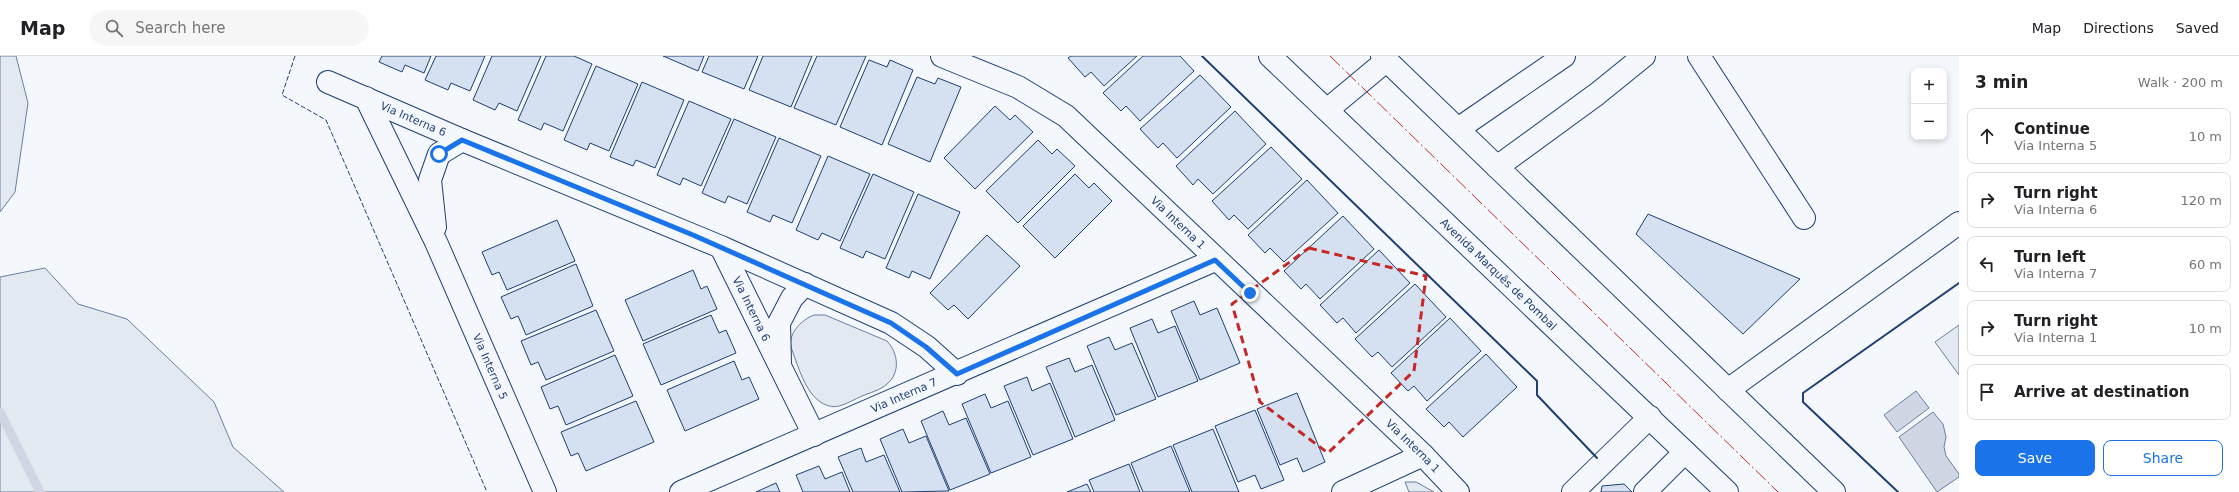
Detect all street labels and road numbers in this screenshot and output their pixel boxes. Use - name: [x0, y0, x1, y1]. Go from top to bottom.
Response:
- street label: Via Interna 6: [378, 99, 448, 139]
- street label: Via Interna 1: [1148, 194, 1208, 252]
- street label: Avenida Marquês de Pombal: [1437, 216, 1559, 333]
- street label: Via Interna 6: [730, 275, 773, 344]
- street label: Via Interna 5: [470, 332, 510, 402]
- street label: Via Interna 7: [869, 376, 939, 416]
- street label: Via Interna 1: [1383, 417, 1442, 476]

